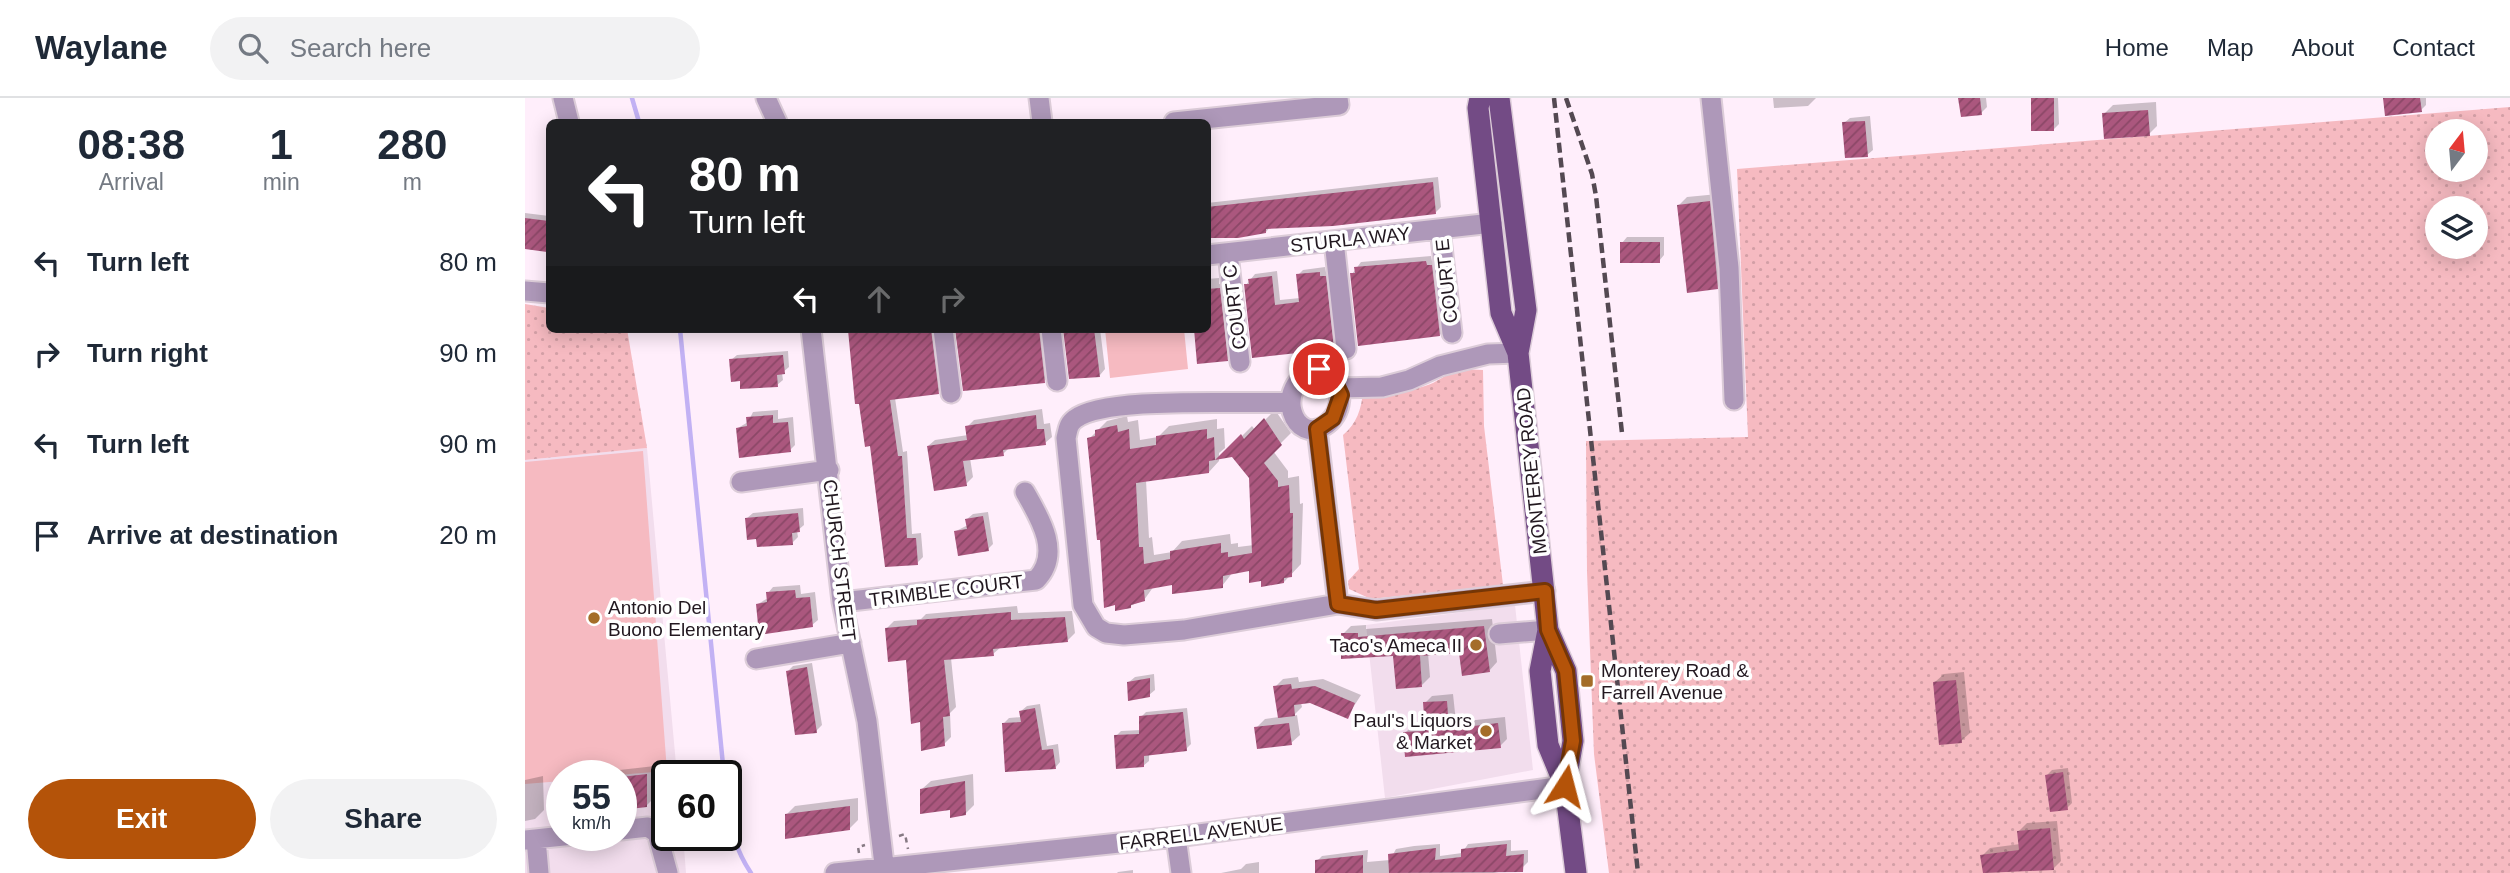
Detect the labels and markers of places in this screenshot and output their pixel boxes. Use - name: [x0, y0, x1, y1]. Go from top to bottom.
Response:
- pin: [1289, 339, 1349, 399]
- place label: Antonio Del Buono Elementary: [608, 597, 765, 640]
- marker: Antonio Del Buono Elementary: [586, 610, 602, 626]
- place label: Taco's Ameca II: [1330, 635, 1462, 656]
- marker: Taco's Ameca II: [1468, 637, 1484, 653]
- place label: Monterey Road & Farrell Avenue: [1601, 660, 1749, 703]
- marker: Monterey Road & Farrell Avenue: [1579, 673, 1595, 689]
- place label: Paul's Liquors & Market: [1353, 710, 1473, 753]
- marker: Paul's Liquors & Market: [1478, 723, 1494, 739]

